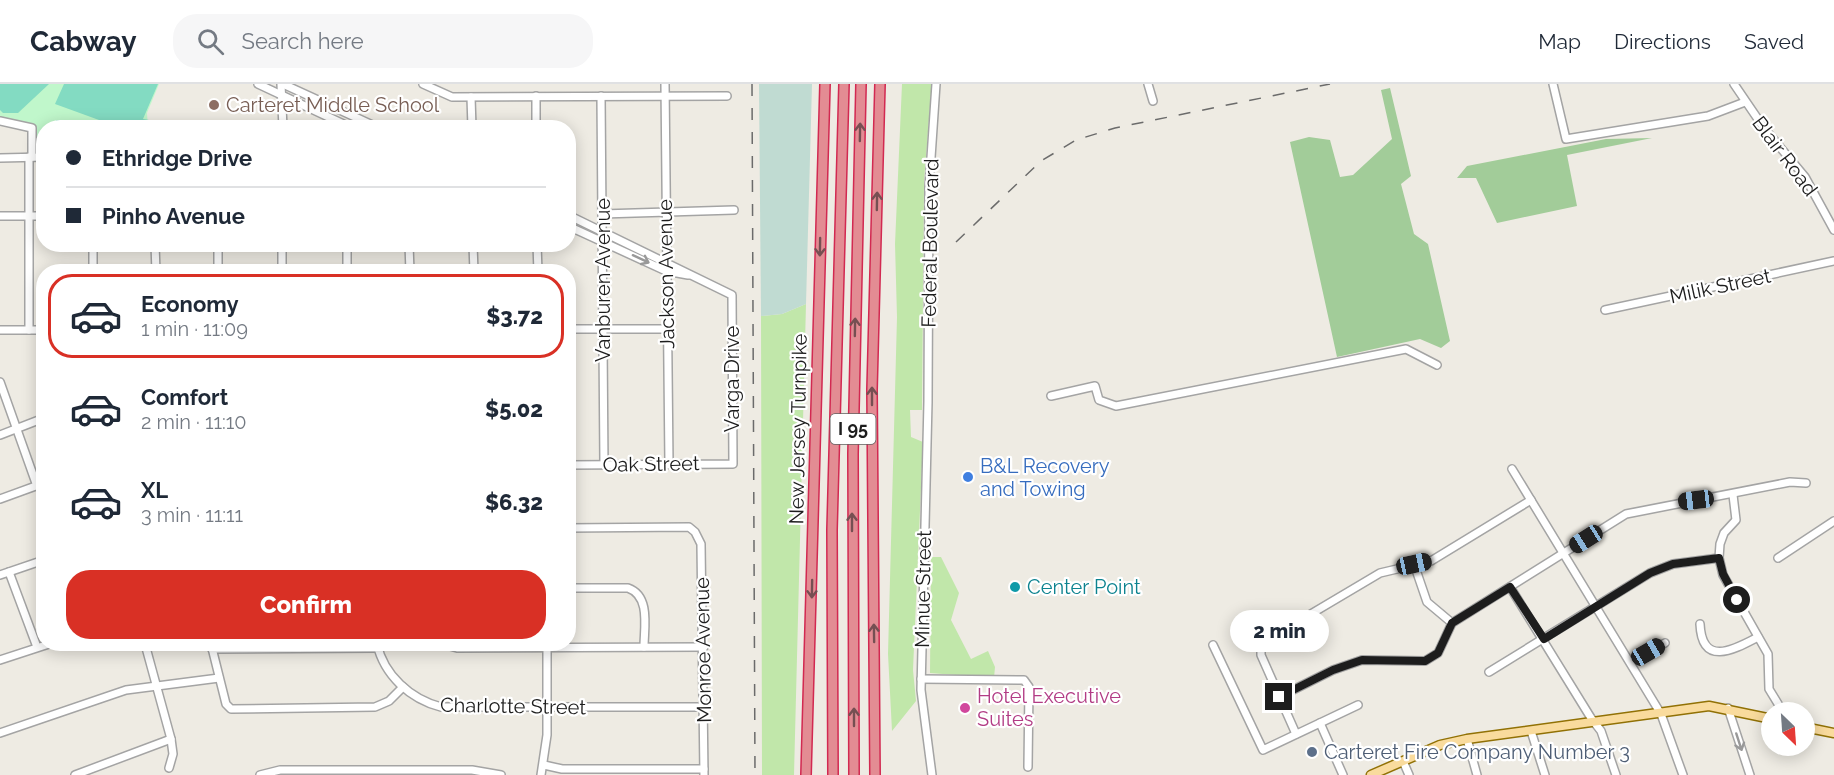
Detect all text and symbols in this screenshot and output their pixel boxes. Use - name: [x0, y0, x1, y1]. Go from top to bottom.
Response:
- search box: [173, 14, 593, 68]
- text: Cabway: [30, 25, 137, 58]
- icon: search: [194, 25, 227, 58]
- text: Search here: [242, 28, 364, 54]
- text: Map: [1538, 29, 1581, 54]
- text: Directions: [1614, 29, 1711, 54]
- text: Saved: [1744, 29, 1804, 54]
- place label: Carteret Middle School: [226, 93, 440, 117]
- marker: Carteret Middle School: [207, 98, 221, 112]
- street label: Blair Road: [1747, 111, 1823, 201]
- one-way arrow: [854, 122, 866, 142]
- text: Ethridge Drive: [102, 145, 252, 171]
- street label: Federal Boulevard: [917, 158, 943, 328]
- one-way arrow: [871, 191, 883, 211]
- street label: Vanburen Avenue: [591, 198, 615, 362]
- street label: Jackson Avenue: [653, 199, 679, 349]
- text: Pinho Avenue: [102, 203, 245, 229]
- one-way arrow: [815, 237, 826, 257]
- one-way arrow: [631, 253, 649, 265]
- street label: Milik Street: [1667, 264, 1773, 308]
- icon: car: [69, 289, 123, 343]
- text: Economy: [141, 291, 239, 317]
- text: $3.72: [486, 303, 543, 329]
- text: 1 min · 11:09: [141, 317, 248, 341]
- one-way arrow: [849, 317, 861, 337]
- street label: Varga Drive: [720, 326, 744, 432]
- street label: New Jersey Turnpike: [784, 333, 812, 525]
- icon: car: [69, 382, 123, 436]
- text: Comfort: [141, 384, 228, 410]
- one-way arrow: [866, 386, 878, 406]
- text: $5.02: [485, 396, 543, 422]
- text: 2 min · 11:10: [141, 410, 247, 434]
- road number: I 95: [830, 414, 876, 444]
- street label: Oak Street: [602, 451, 700, 477]
- place label: B&L Recovery and Towing: [980, 454, 1110, 501]
- marker: B&L Recovery and Towing: [961, 470, 975, 484]
- icon: car: [69, 475, 123, 529]
- text: XL: [141, 477, 168, 503]
- text: $6.32: [485, 489, 543, 515]
- car: [1677, 489, 1715, 511]
- text: 3 min · 11:11: [141, 503, 243, 527]
- one-way arrow: [846, 512, 858, 532]
- car: [1566, 522, 1606, 556]
- street label: Minue Street: [910, 530, 936, 648]
- car: [1395, 551, 1433, 577]
- button: Confirm: [66, 570, 546, 639]
- place label: Center Point: [1027, 575, 1141, 599]
- street label: Monroe Avenue: [690, 577, 716, 723]
- one-way arrow: [806, 579, 818, 599]
- marker: Center Point: [1008, 580, 1022, 594]
- route start: [1723, 586, 1750, 613]
- callout: 2 min: [1230, 610, 1328, 652]
- text: 2 min: [1253, 619, 1306, 643]
- one-way arrow: [868, 623, 880, 643]
- car: [1628, 635, 1668, 669]
- route end: [1265, 683, 1292, 710]
- place label: Hotel Executive Suites: [977, 684, 1121, 731]
- street label: Charlotte Street: [440, 693, 586, 719]
- marker: Hotel Executive Suites: [958, 701, 972, 715]
- north arrow: [1761, 702, 1815, 756]
- map controls: [1761, 702, 1815, 756]
- one-way arrow: [848, 707, 860, 727]
- one-way arrow: [1734, 732, 1745, 751]
- place label: Carteret Fire Company Number 3: [1324, 740, 1630, 764]
- marker: Carteret Fire Company Number 3: [1305, 745, 1319, 759]

